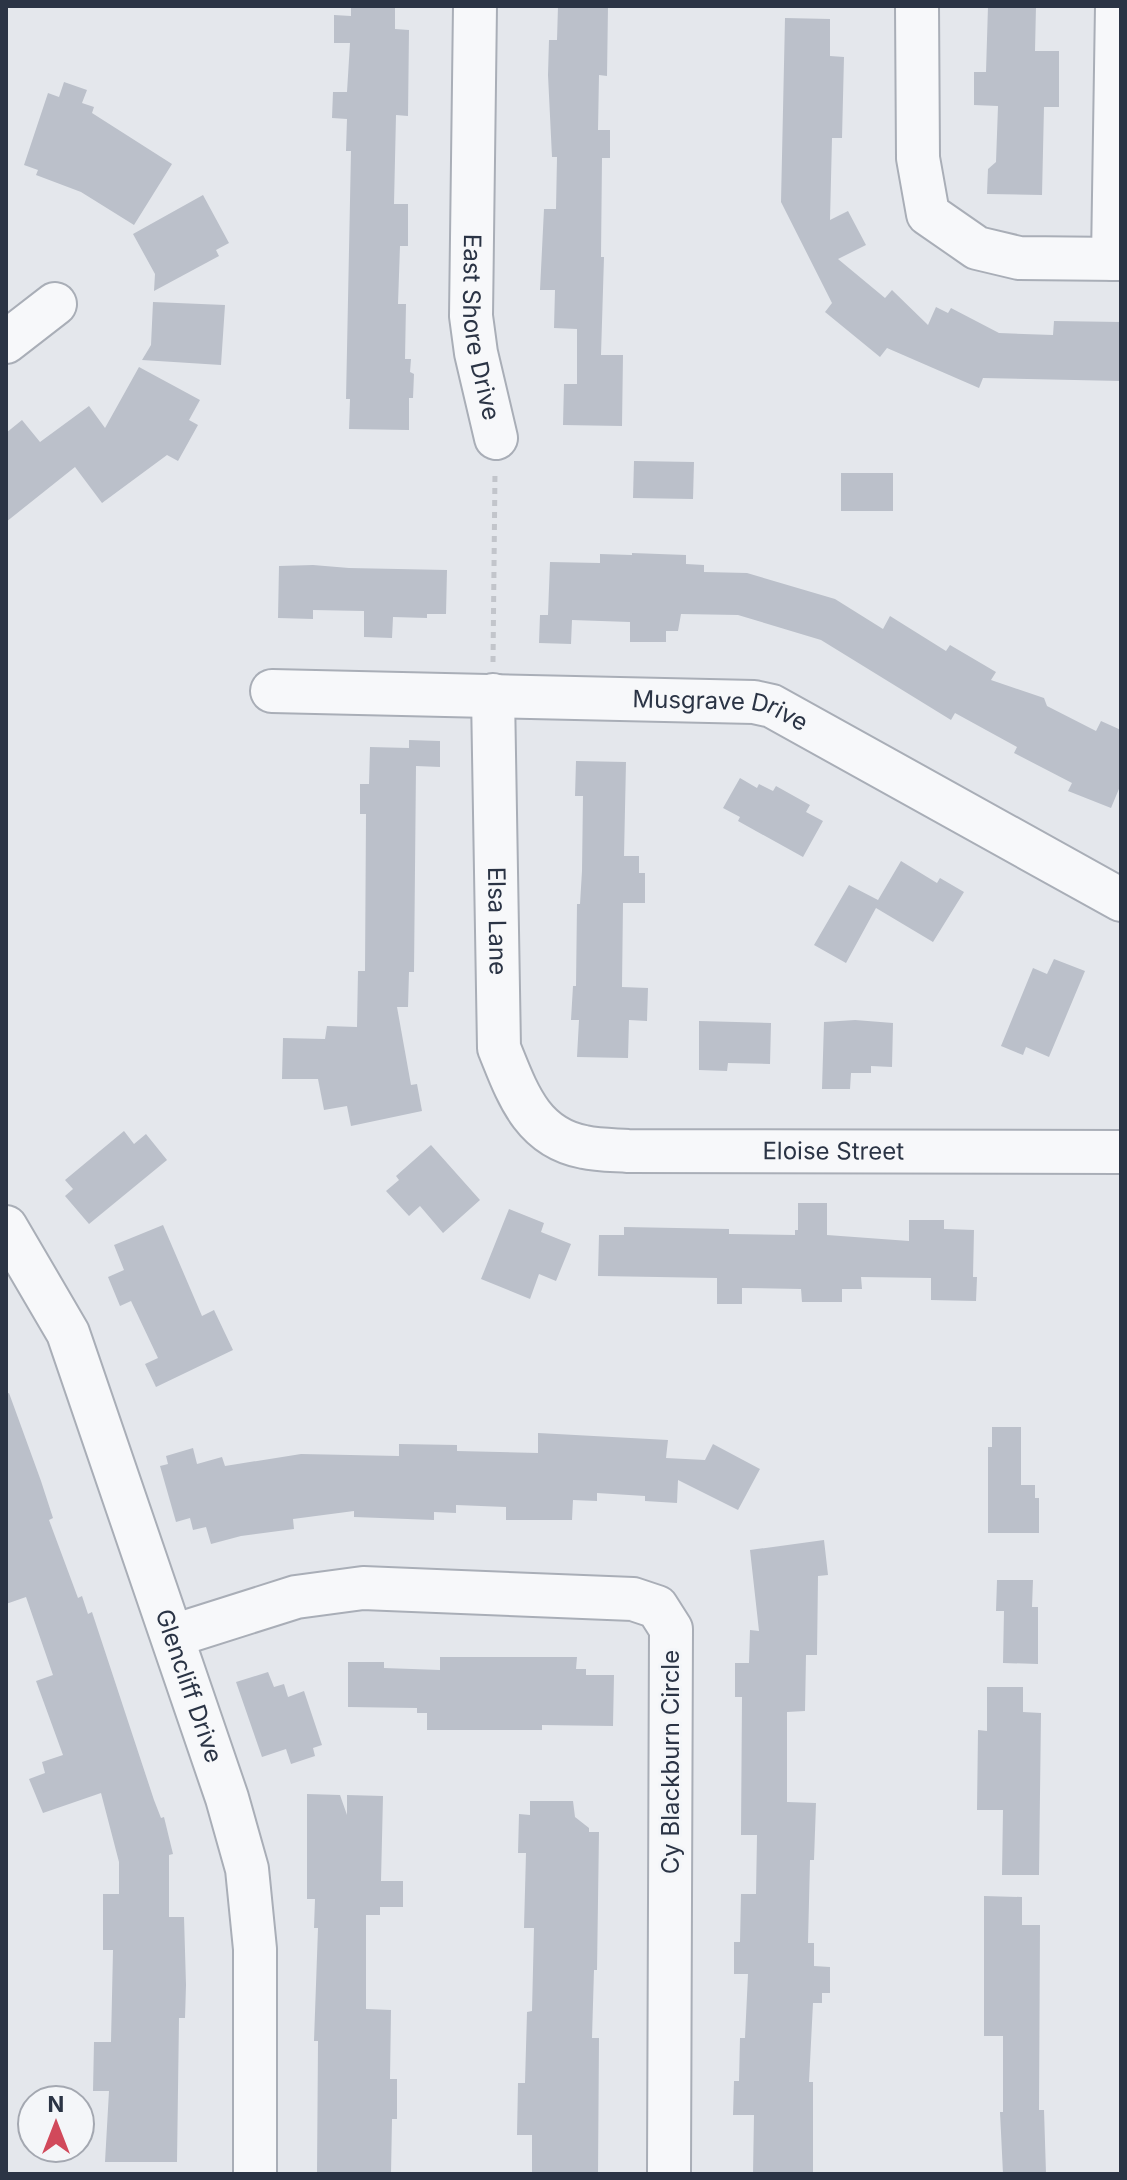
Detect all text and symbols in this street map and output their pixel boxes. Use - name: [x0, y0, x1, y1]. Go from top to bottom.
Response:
- street label: East Shore Drive: [457, 234, 506, 423]
- street label: Musgrave Drive: [632, 684, 813, 737]
- street label: Elsa Lane: [482, 867, 513, 975]
- street label: Eloise Street: [762, 1136, 904, 1166]
- street label: Glencliff Drive: [150, 1605, 229, 1767]
- street label: Cy Blackburn Circle: [656, 1650, 685, 1874]
- north arrow: [16, 2084, 96, 2164]
- text: N: [48, 2091, 64, 2117]

